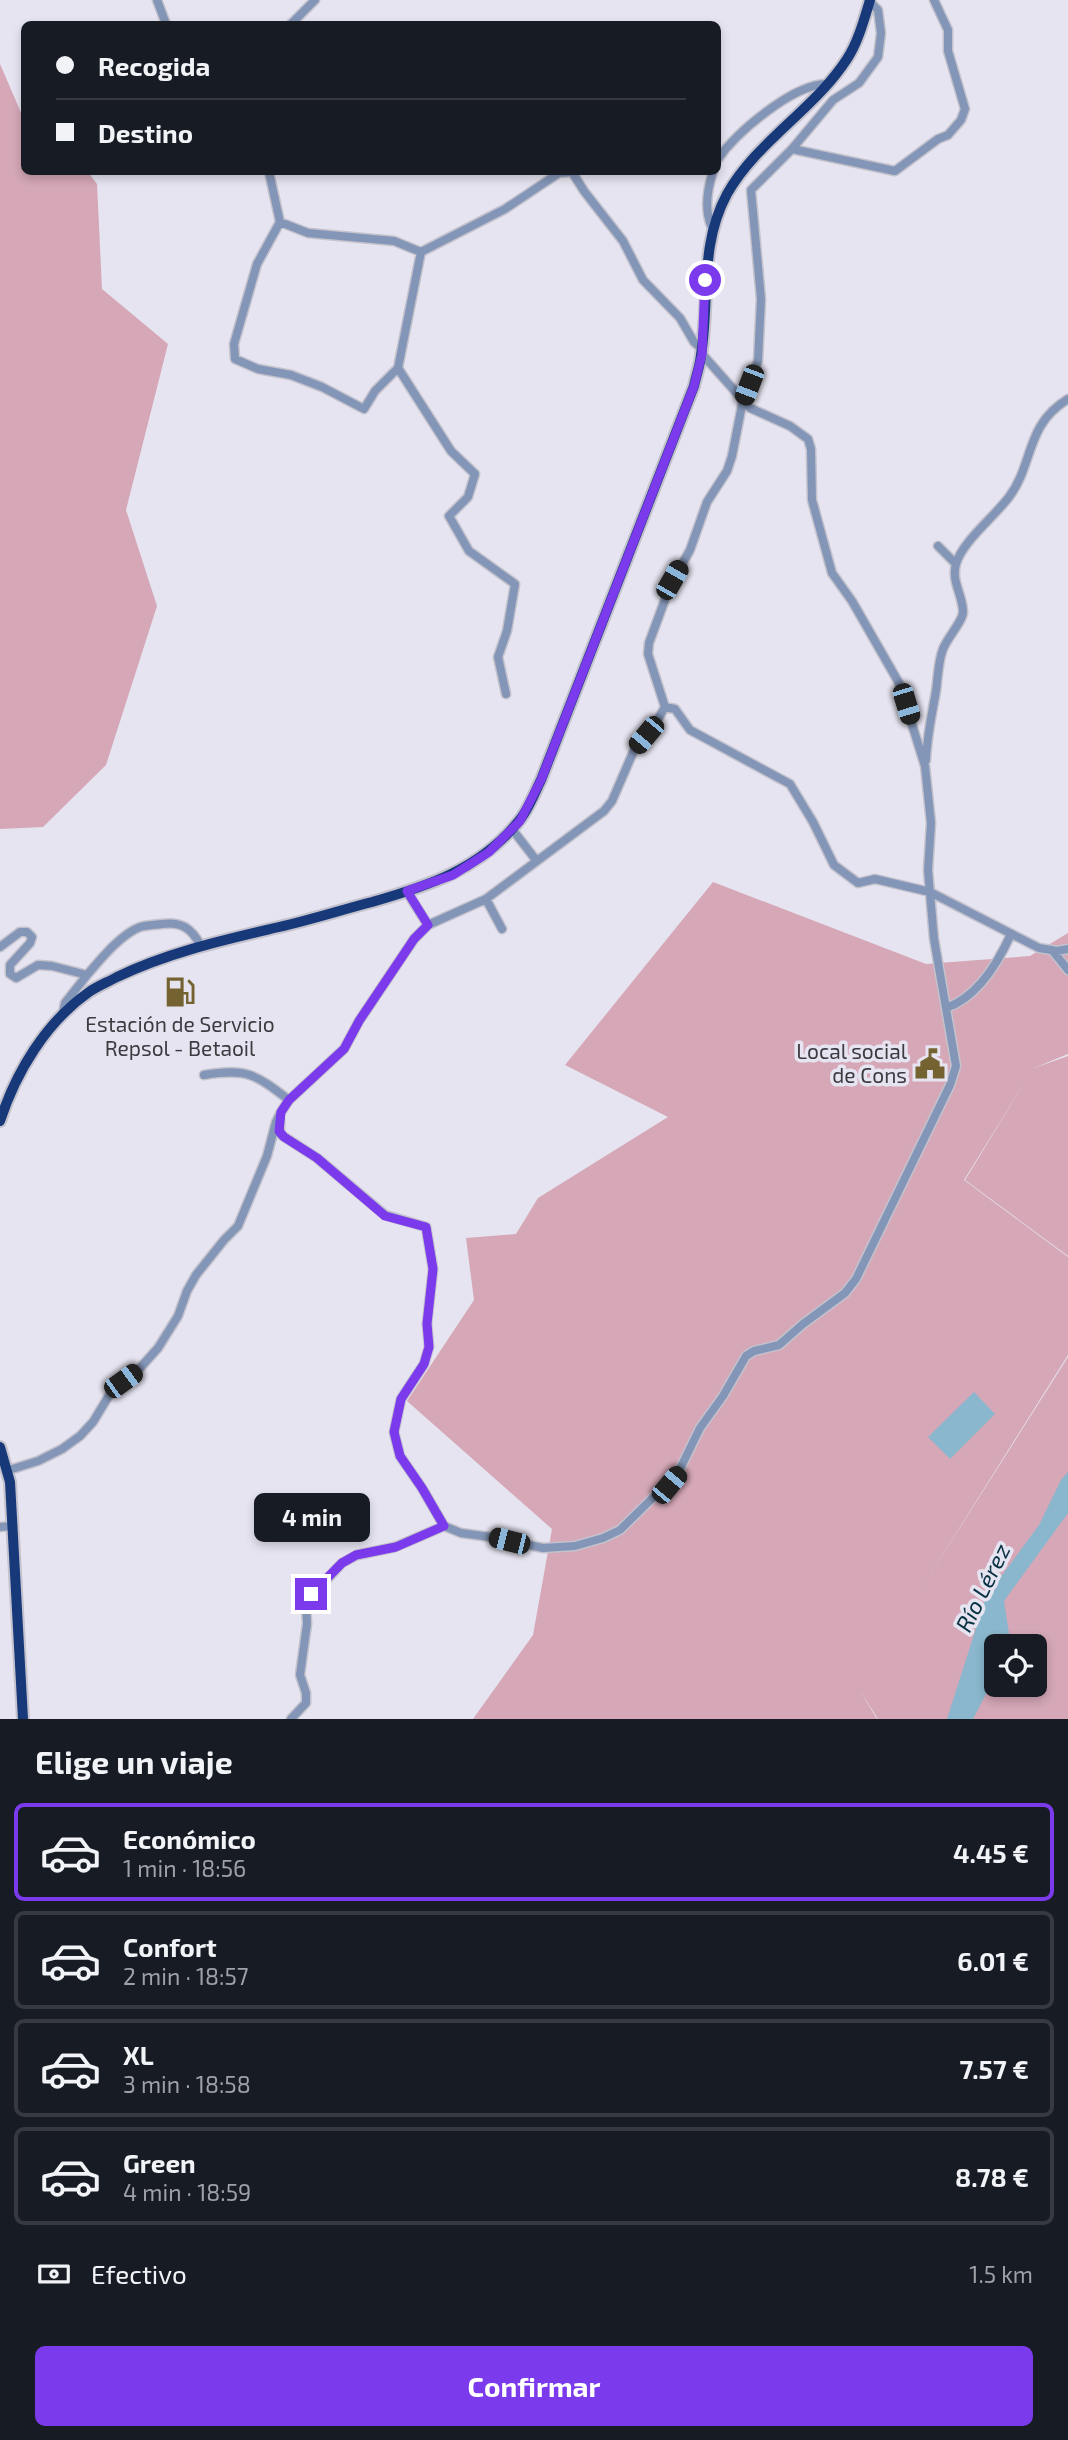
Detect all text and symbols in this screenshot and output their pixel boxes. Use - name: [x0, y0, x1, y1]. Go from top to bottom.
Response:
- text: Recogida: [98, 50, 210, 81]
- text: Destino: [98, 117, 193, 148]
- route start: [689, 264, 721, 296]
- car: [732, 362, 767, 408]
- car: [653, 557, 692, 603]
- car: [890, 681, 923, 727]
- car: [625, 712, 668, 758]
- fuel station icon: Estación de Servicio Repsol - Betaoil: [163, 975, 197, 1009]
- place label: Estación de Servicio Repsol - Betaoil: [85, 1011, 275, 1060]
- place label: Local social de Cons: [796, 1038, 908, 1087]
- public building icon: Local social de Cons: [913, 1047, 947, 1081]
- car: [100, 1360, 147, 1402]
- car: [648, 1462, 691, 1508]
- callout: 4 min: [253, 1492, 369, 1542]
- text: 4 min: [282, 1503, 342, 1531]
- car: [487, 1526, 532, 1556]
- water label: Río Lérez: [949, 1538, 1016, 1636]
- route end: [295, 1578, 327, 1610]
- map controls: [984, 1634, 1047, 1697]
- button: locate: [984, 1634, 1047, 1697]
- text: Elige un viaje: [35, 1742, 233, 1780]
- icon: car: [39, 1821, 102, 1884]
- text: Económico: [123, 1823, 256, 1854]
- text: 4.45 €: [953, 1837, 1029, 1868]
- text: 1 min · 18:56: [123, 1854, 246, 1882]
- icon: car: [39, 1929, 102, 1992]
- text: Confort: [123, 1931, 217, 1962]
- text: 6.01 €: [957, 1945, 1029, 1976]
- text: 2 min · 18:57: [123, 1962, 249, 1990]
- icon: car: [39, 2037, 102, 2100]
- text: XL: [123, 2039, 154, 2070]
- text: 7.57 €: [960, 2053, 1029, 2084]
- text: 3 min · 18:58: [123, 2070, 251, 2098]
- icon: car: [39, 2145, 102, 2208]
- text: Green: [123, 2147, 196, 2178]
- text: 8.78 €: [955, 2161, 1029, 2192]
- text: 4 min · 18:59: [123, 2178, 251, 2206]
- icon: cash: [35, 2255, 73, 2293]
- text: Efectivo: [91, 2258, 187, 2289]
- text: 1.5 km: [969, 2260, 1033, 2288]
- button: Confirmar: [35, 2346, 1033, 2426]

